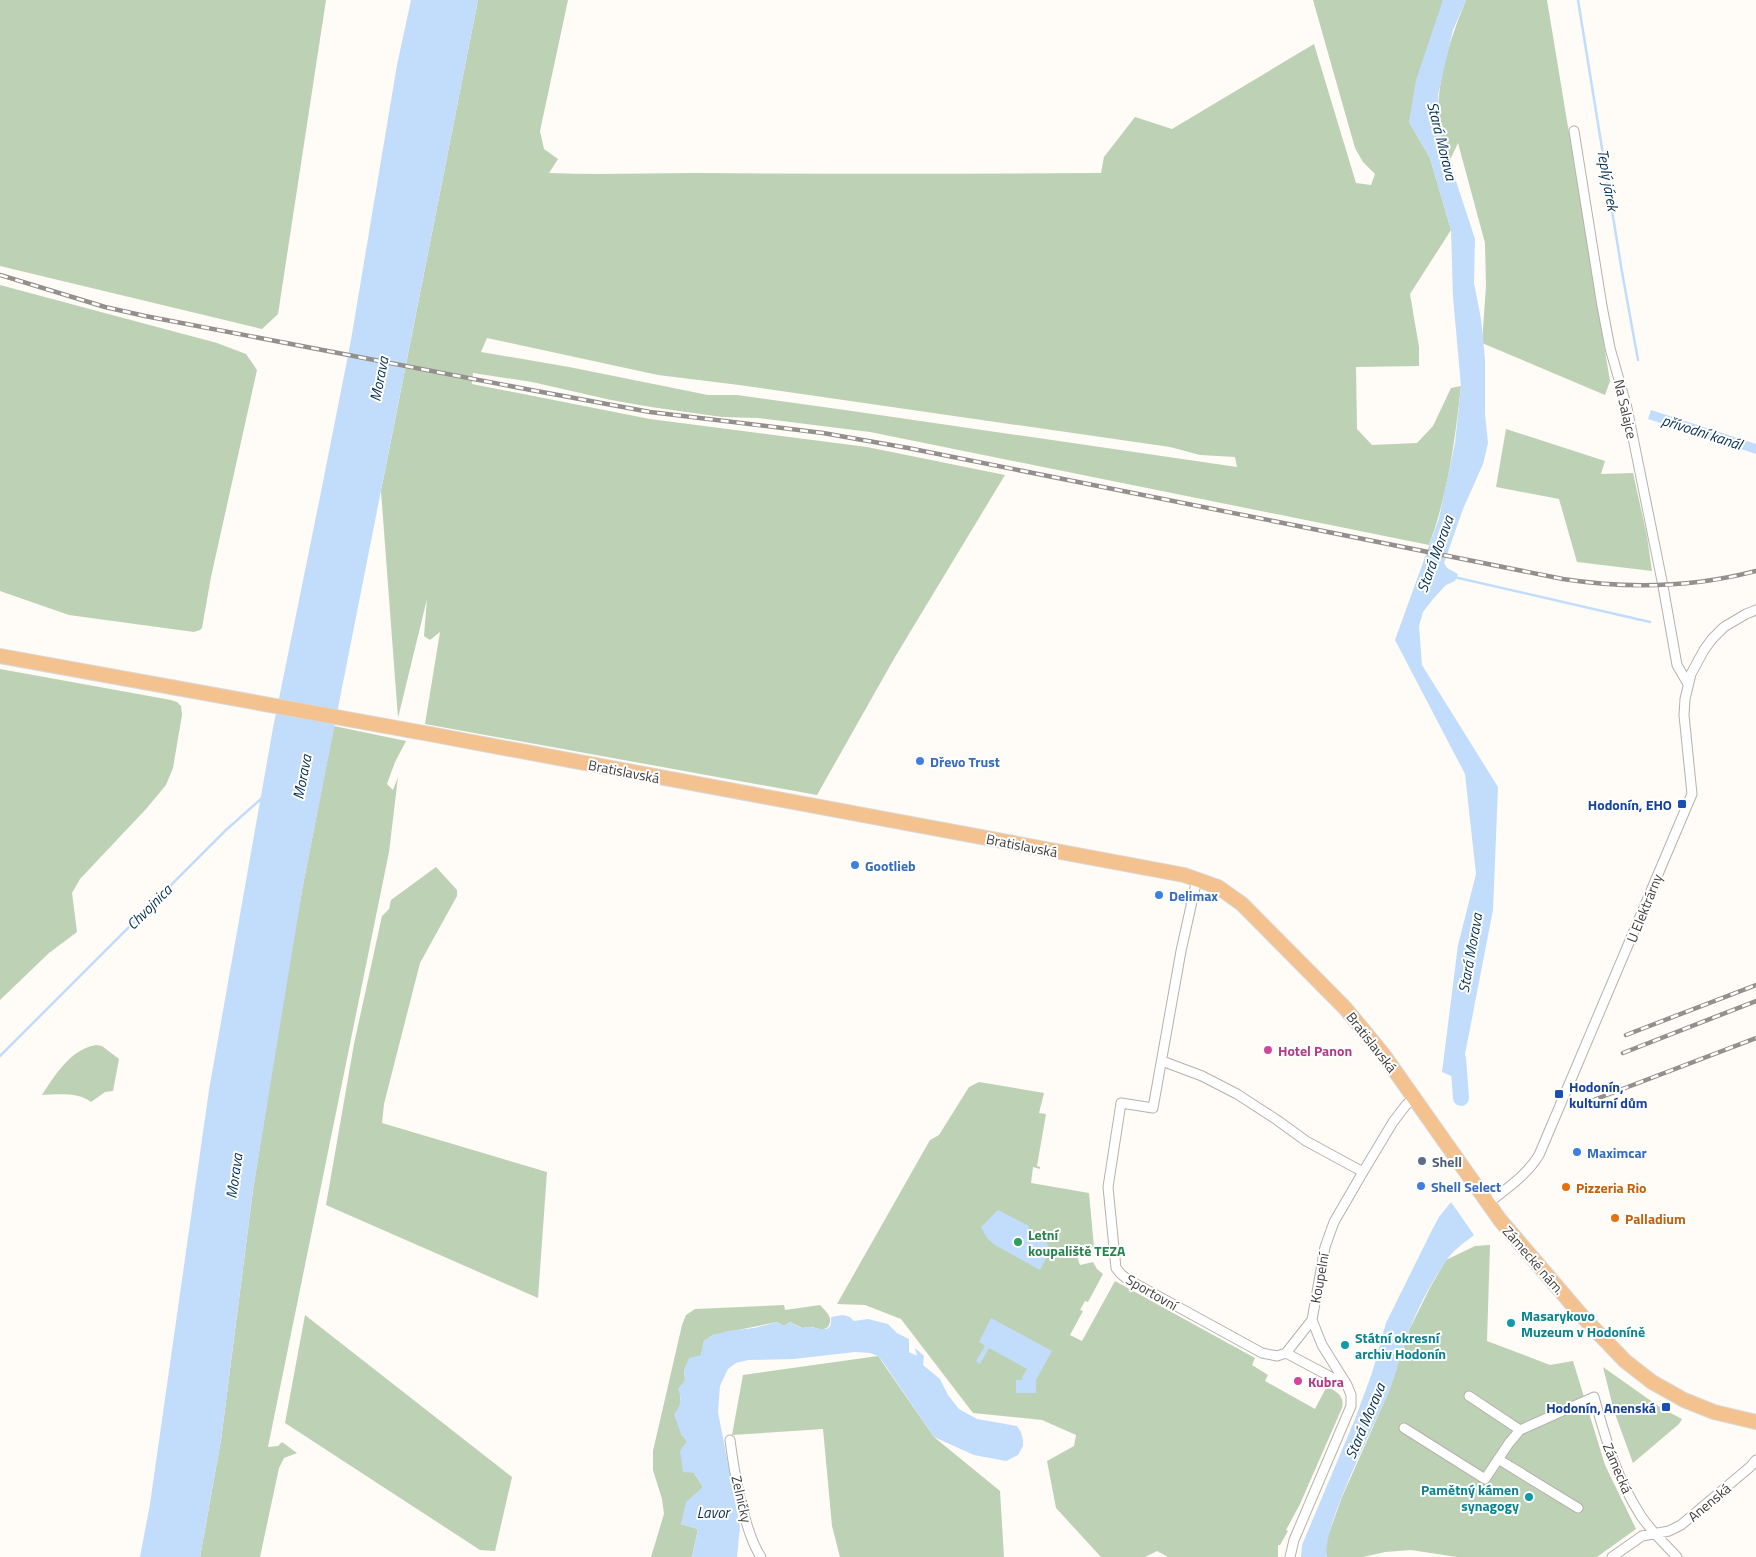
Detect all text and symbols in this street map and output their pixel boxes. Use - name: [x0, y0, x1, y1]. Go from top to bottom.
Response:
- water label: Stará Morava: [1421, 99, 1463, 184]
- water label: Teplý járek: [1591, 147, 1625, 215]
- water label: Morava: [363, 353, 395, 403]
- street label: Na Salajce: [1609, 377, 1643, 441]
- water label: přívodní kanál: [1659, 408, 1747, 456]
- water label: Stará Morava: [1410, 511, 1460, 596]
- water label: Morava: [286, 751, 318, 801]
- place label: Dřevo Trust: [930, 751, 1000, 772]
- street label: Bratislavská: [587, 754, 661, 788]
- marker: Dřevo Trust: [914, 755, 926, 767]
- place label: Hodonín, EHO: [1588, 794, 1672, 815]
- marker: Hodonín, EHO: [1676, 798, 1688, 810]
- street label: Bratislavská: [985, 828, 1059, 862]
- place label: Gootlieb: [865, 855, 916, 876]
- marker: Gootlieb: [849, 859, 861, 871]
- street label: U Elektrárny: [1621, 870, 1667, 946]
- water label: Chvojnica: [121, 878, 178, 935]
- place label: Delimax: [1169, 885, 1218, 906]
- marker: Delimax: [1153, 889, 1165, 901]
- water label: Stará Morava: [1452, 910, 1489, 995]
- street label: Bratislavská: [1342, 1007, 1402, 1077]
- place label: Hotel Panon: [1278, 1040, 1352, 1061]
- marker: Hotel Panon: [1262, 1044, 1274, 1056]
- place label: Hodonín, kulturní dům: [1569, 1076, 1647, 1113]
- marker: Hodonín, kulturní dům: [1553, 1088, 1565, 1100]
- place label: Maximcar: [1587, 1142, 1647, 1163]
- marker: Maximcar: [1571, 1146, 1583, 1158]
- water label: Morava: [219, 1151, 249, 1200]
- place label: Shell: [1432, 1151, 1462, 1172]
- marker: Shell: [1416, 1155, 1428, 1167]
- place label: Shell Select: [1431, 1176, 1501, 1197]
- place label: Pizzeria Rio: [1576, 1177, 1647, 1198]
- marker: Shell Select: [1415, 1180, 1427, 1192]
- marker: Pizzeria Rio: [1560, 1181, 1572, 1193]
- place label: Palladium: [1625, 1208, 1686, 1229]
- marker: Palladium: [1609, 1212, 1621, 1224]
- street label: Zámecké nám.: [1498, 1221, 1570, 1299]
- place label: Letní koupaliště TEZA: [1028, 1224, 1126, 1261]
- marker: Letní koupaliště TEZA: [1012, 1236, 1024, 1248]
- street label: Koupelní: [1304, 1250, 1334, 1305]
- street label: Sportovní: [1122, 1269, 1183, 1316]
- place label: Masarykovo Muzeum v Hodoníně: [1521, 1305, 1645, 1342]
- marker: Masarykovo Muzeum v Hodoníně: [1505, 1317, 1517, 1329]
- place label: Státní okresní archiv Hodonín: [1355, 1327, 1446, 1364]
- marker: Státní okresní archiv Hodonín: [1339, 1339, 1351, 1351]
- place label: Kubra: [1308, 1371, 1344, 1392]
- marker: Kubra: [1292, 1375, 1304, 1387]
- water label: Stará Morava: [1339, 1378, 1392, 1462]
- place label: Hodonín, Anenská: [1546, 1397, 1656, 1418]
- marker: Hodonín, Anenská: [1660, 1401, 1672, 1413]
- street label: Zámecká: [1598, 1439, 1638, 1497]
- street label: Zelničky: [726, 1473, 758, 1525]
- street label: Anenská: [1683, 1478, 1735, 1526]
- place label: Pamětný kámen synagogy: [1421, 1479, 1519, 1516]
- marker: Pamětný kámen synagogy: [1523, 1491, 1535, 1503]
- water label: Lavor: [697, 1501, 732, 1524]

